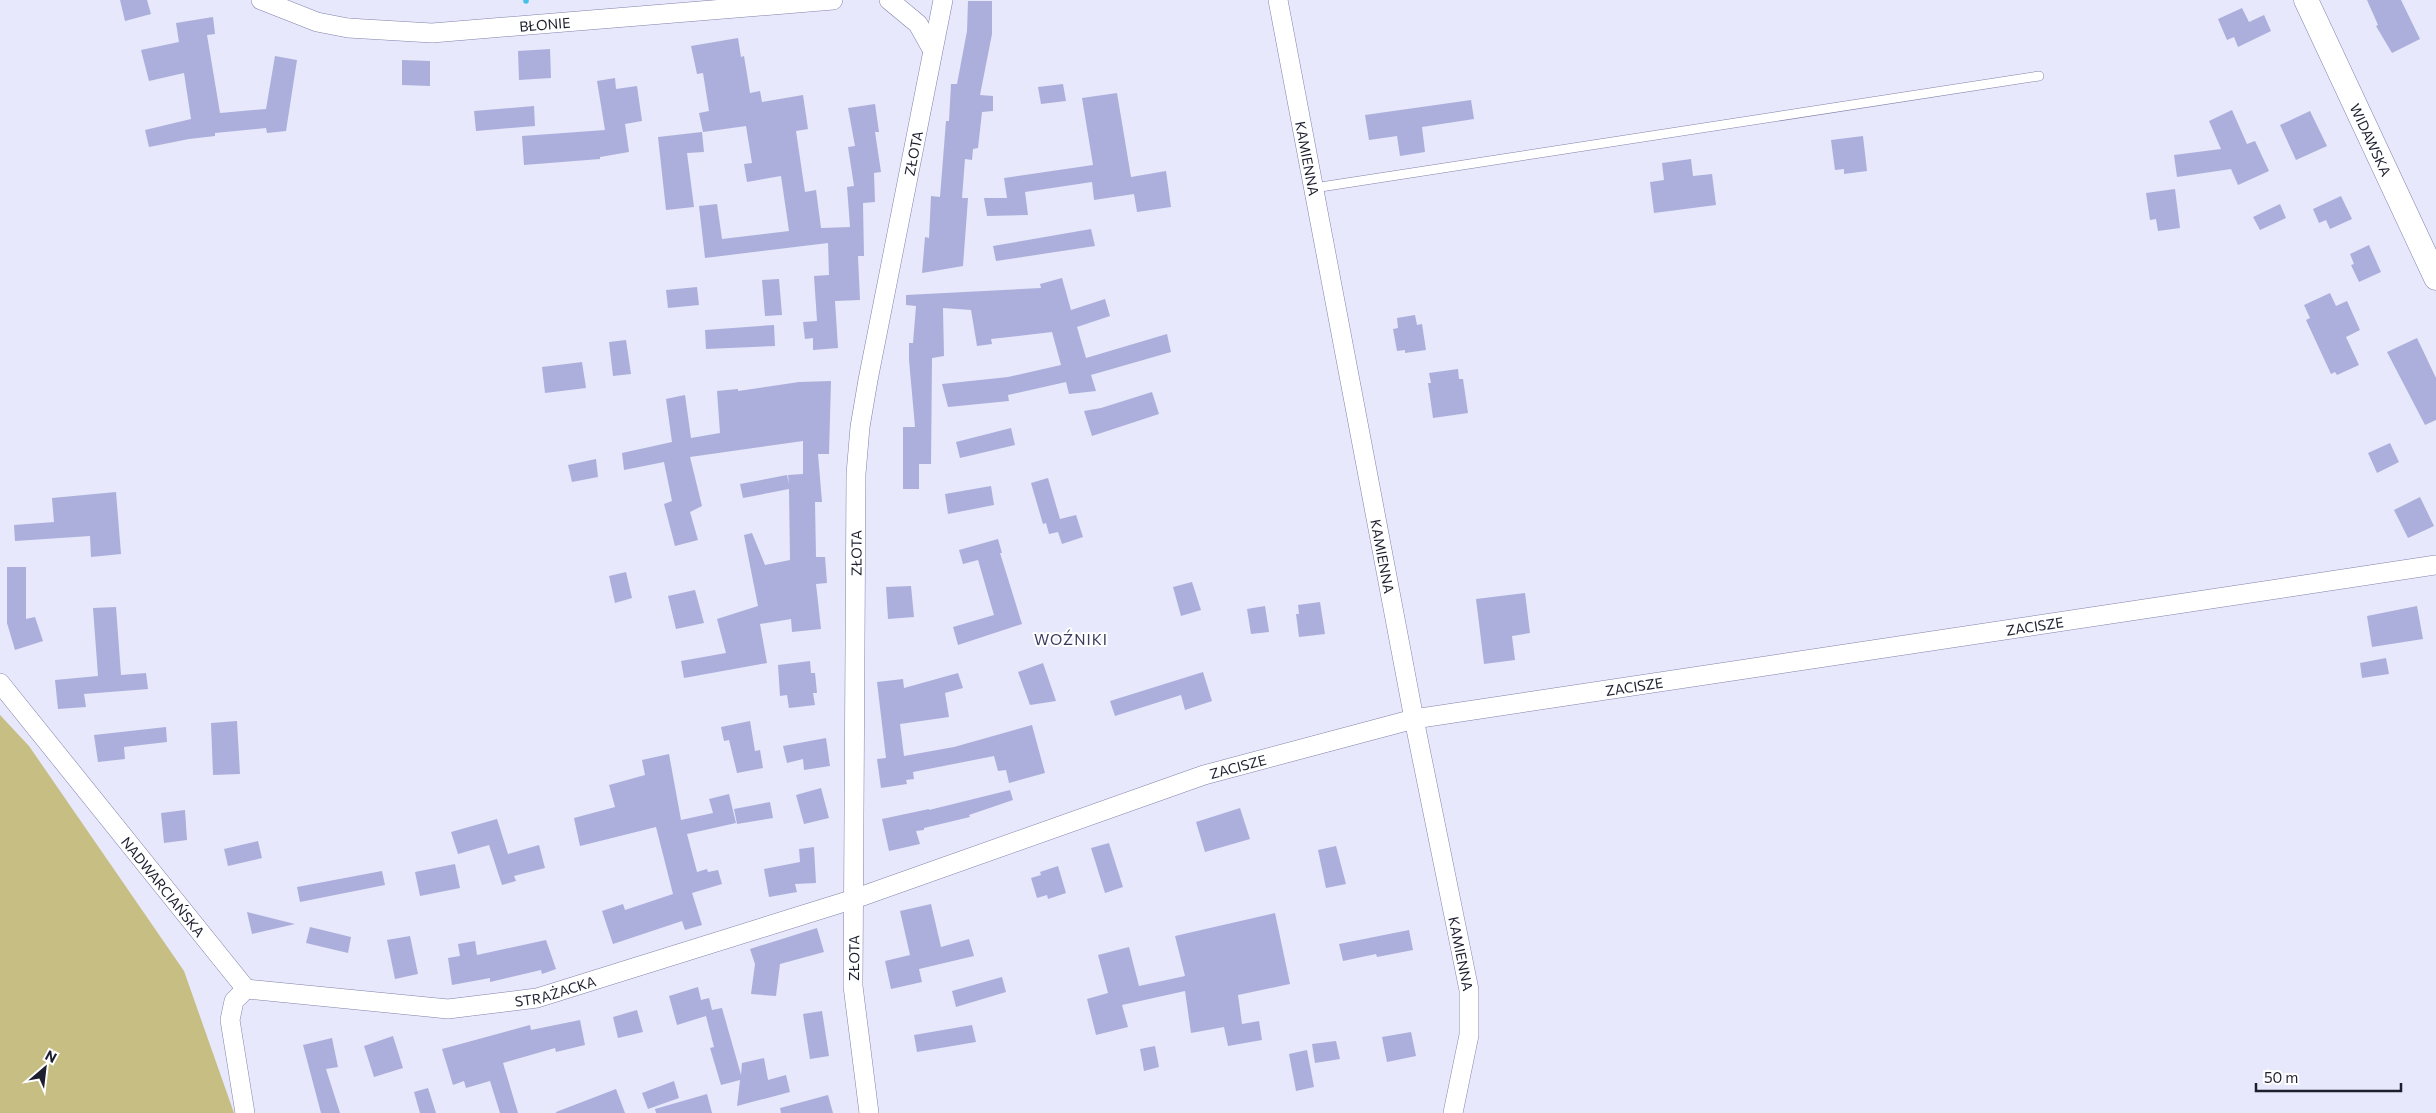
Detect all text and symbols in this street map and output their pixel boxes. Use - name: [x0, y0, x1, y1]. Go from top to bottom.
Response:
- street label: BŁONIE: [519, 13, 571, 34]
- street label: WIDAWSKA: [2347, 101, 2396, 179]
- street label: KAMIENNA: [1293, 120, 1323, 197]
- street label: ZŁOTA: [900, 129, 926, 177]
- street label: KAMIENNA: [1368, 517, 1399, 595]
- street label: ZŁOTA: [847, 530, 864, 576]
- street label: ZACISZE: [2005, 613, 2065, 638]
- district label: WOŹNIKI: [1034, 629, 1108, 648]
- street label: ZACISZE: [1604, 673, 1664, 699]
- street label: ZACISZE: [1207, 750, 1268, 782]
- street label: NADWARCIAŃSKA: [118, 833, 209, 940]
- street label: KAMIENNA: [1446, 915, 1477, 992]
- street label: ZŁOTA: [845, 935, 862, 981]
- street label: STRAŻACKA: [514, 972, 598, 1009]
- north arrow: [20, 1043, 70, 1093]
- text: N: [43, 1046, 60, 1066]
- scale bar: [2256, 1060, 2401, 1092]
- text: 50 m: [2264, 1068, 2298, 1086]

